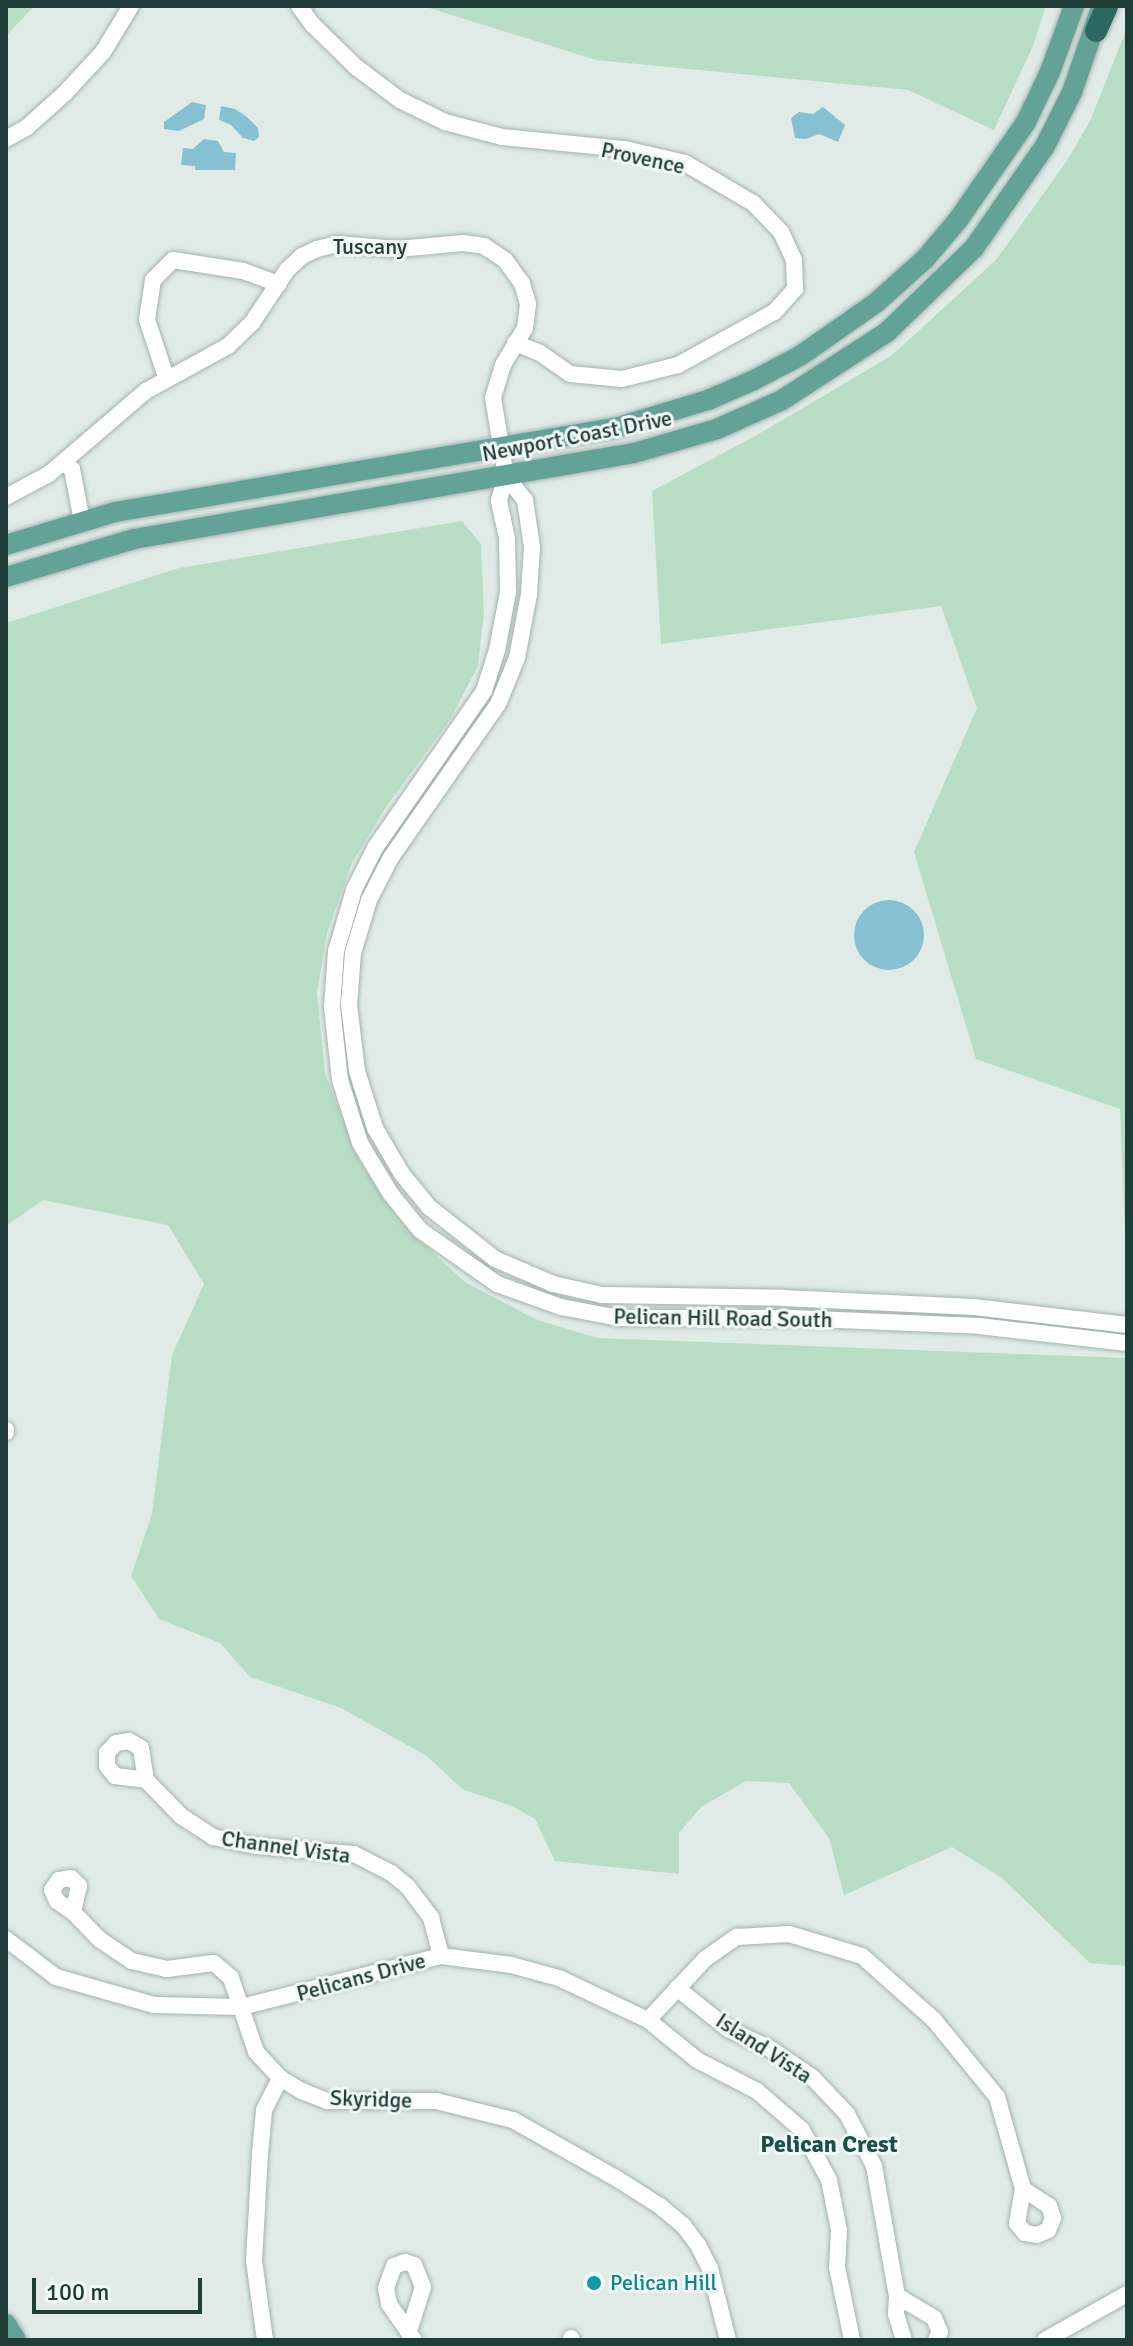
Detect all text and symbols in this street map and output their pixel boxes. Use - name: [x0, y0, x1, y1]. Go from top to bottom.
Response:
- street label: Provence: [599, 136, 687, 180]
- street label: Tuscany: [333, 234, 407, 260]
- street label: Newport Coast Drive: [480, 405, 674, 467]
- street label: Pelican Hill Road South: [613, 1303, 833, 1333]
- street label: Channel Vista: [220, 1825, 352, 1869]
- street label: Pelicans Drive: [294, 1947, 428, 2007]
- street label: Island Vista: [711, 2007, 817, 2089]
- street label: Skyridge: [329, 2084, 413, 2114]
- district label: Pelican Crest: [760, 2131, 898, 2159]
- scale bar: [36, 2262, 206, 2312]
- place label: Pelican Hill: [610, 2270, 717, 2296]
- marker: Pelican Hill: [585, 2274, 603, 2292]
- text: 100 m: [46, 2277, 109, 2307]

